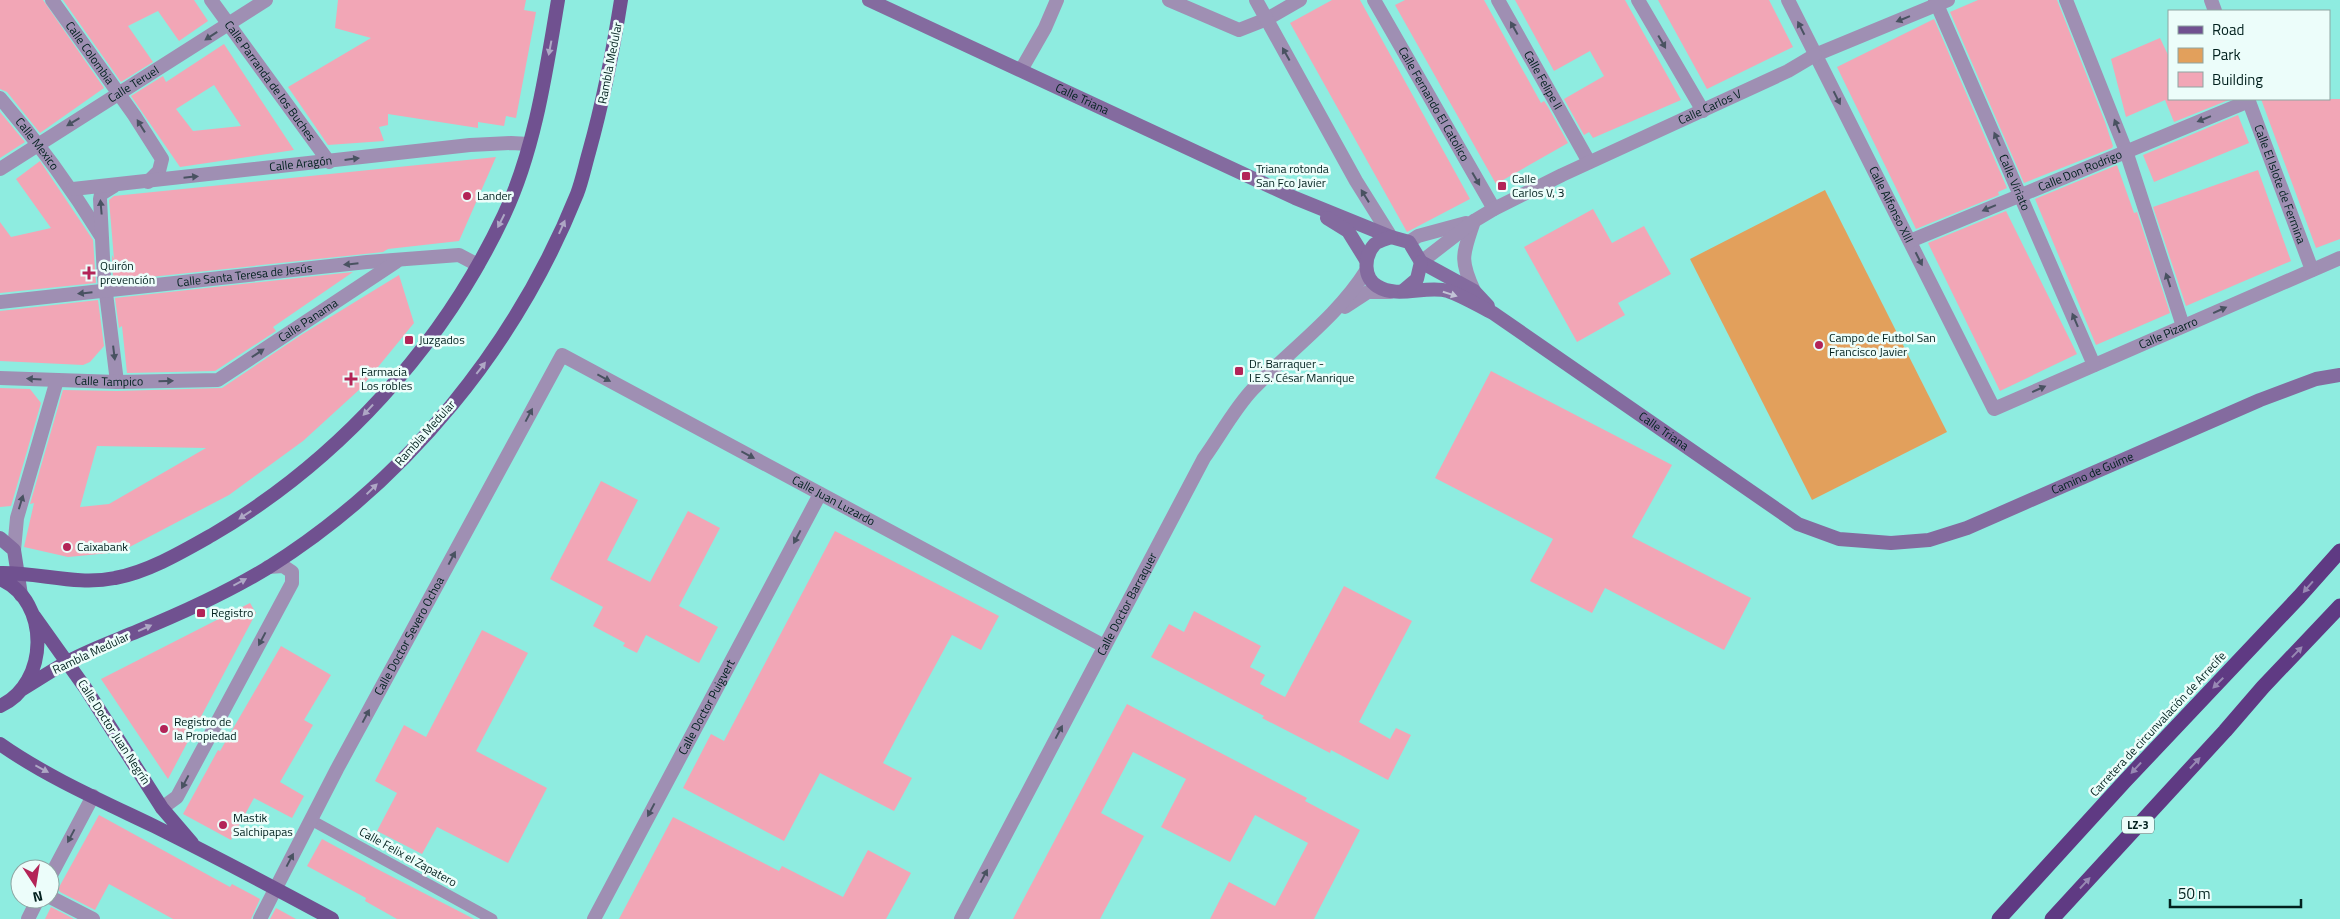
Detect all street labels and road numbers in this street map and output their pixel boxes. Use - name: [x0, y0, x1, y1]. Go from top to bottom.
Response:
- street label: Calle Parranda de los Buches: [220, 16, 321, 145]
- street label: Calle Colombia: [61, 17, 119, 88]
- street label: Rambla Medular: [592, 20, 627, 105]
- street label: Calle Fernando El Catolico: [1394, 43, 1475, 165]
- street label: Calle Felipe II: [1519, 47, 1568, 113]
- street label: Calle Teruel: [104, 60, 162, 107]
- street label: Calle Triana: [1052, 78, 1112, 119]
- street label: Calle Carlos V: [1675, 84, 1744, 129]
- street label: Calle Mexico: [11, 113, 64, 174]
- street label: Calle El Islote de Fermina: [2249, 122, 2311, 246]
- street label: Calle Don Rodrigo: [2035, 144, 2125, 196]
- street label: Calle Aragón: [268, 150, 333, 176]
- street label: Calle Viriato: [1994, 151, 2036, 213]
- street label: Calle Alfonso XIII: [1864, 163, 1919, 246]
- street label: Calle Santa Teresa de Jesús: [176, 258, 314, 292]
- street label: Calle Panama: [274, 293, 341, 347]
- street label: Calle Pizarro: [2135, 311, 2200, 354]
- street label: Calle Tampico: [74, 371, 143, 391]
- street label: Rambla Medular: [390, 395, 459, 470]
- street label: Calle Triana: [1635, 406, 1693, 455]
- street label: Camino de Guime: [2048, 446, 2136, 499]
- street label: Calle Juan Luzardo: [789, 470, 879, 530]
- street label: Calle Doctor Barraquer: [1092, 549, 1162, 659]
- street label: Calle Doctor Severo Ochoa: [369, 573, 449, 699]
- street label: Rambla Medular: [49, 626, 132, 679]
- street label: Carretera de circunvalación de Arrecife: [2085, 647, 2230, 801]
- street label: Calle Doctor Puigvert: [673, 655, 740, 758]
- street label: Calle Doctor Juan Negrín: [73, 675, 156, 788]
- road number: LZ-3: [2122, 816, 2154, 834]
- street label: Calle Felix el Zapatero: [356, 822, 461, 891]

